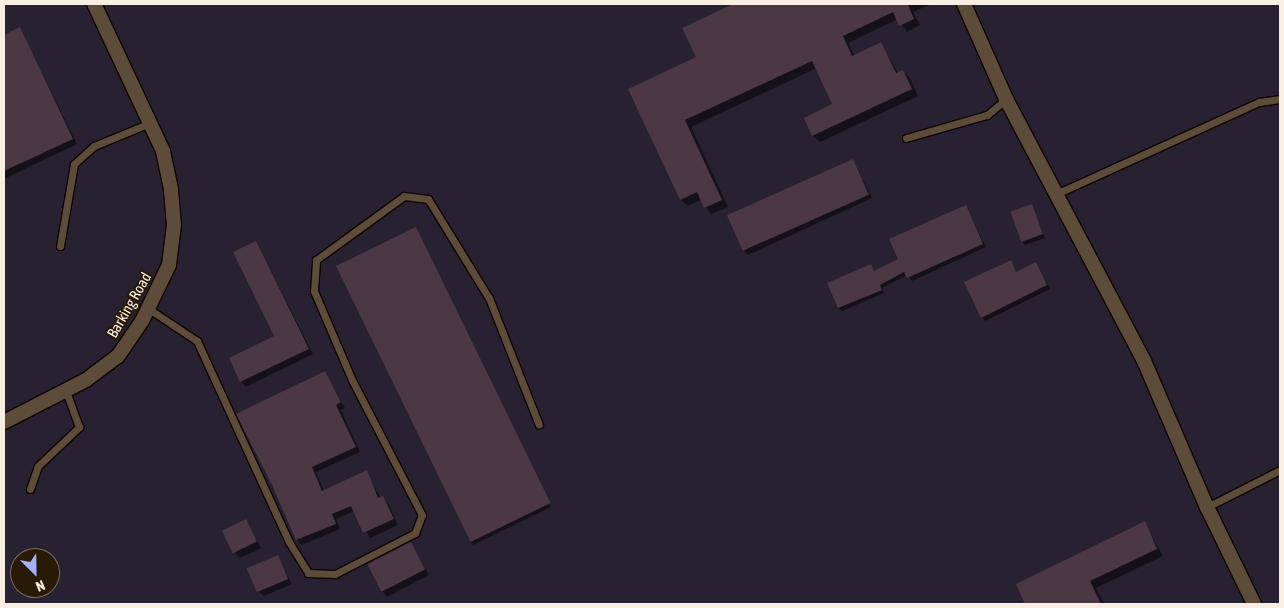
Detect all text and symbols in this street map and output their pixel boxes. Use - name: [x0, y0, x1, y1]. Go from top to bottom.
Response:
- street label: Barking Road: [103, 269, 155, 341]
- north arrow: [10, 548, 60, 598]
- text: N: [34, 577, 47, 595]

